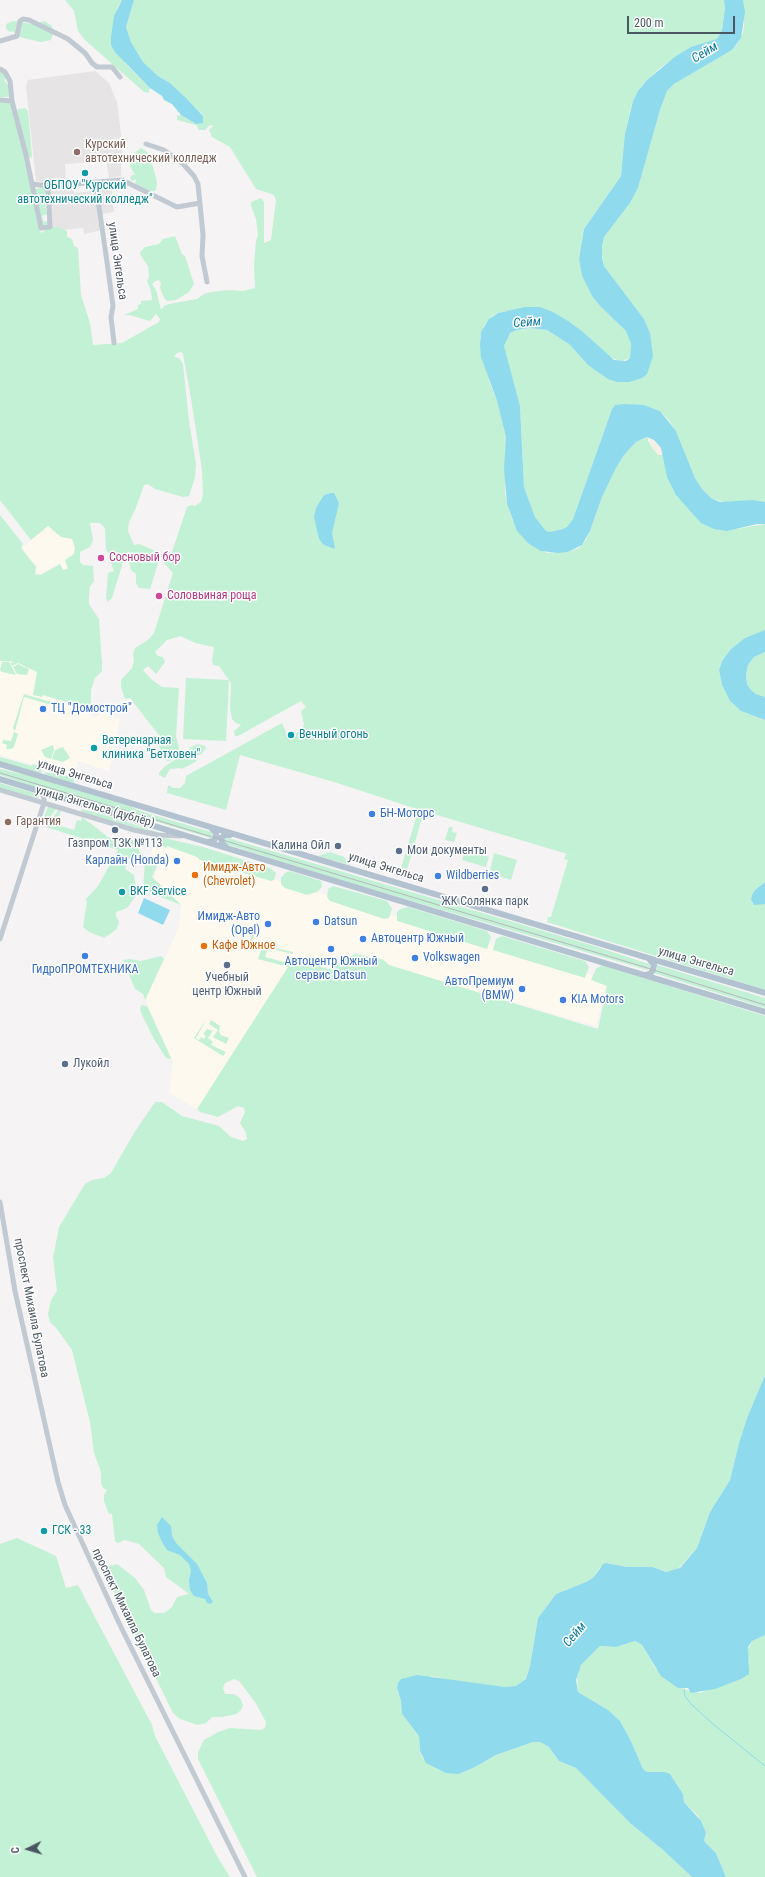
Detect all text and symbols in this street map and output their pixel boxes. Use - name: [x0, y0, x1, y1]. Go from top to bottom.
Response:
- scale bar: [629, 8, 737, 34]
- text: 200 m: [634, 16, 664, 30]
- water label: Сейм: [689, 39, 721, 67]
- place label: Курский автотехнический колледж: [85, 138, 217, 166]
- marker: Курский автотехнический колледж: [72, 147, 82, 157]
- marker: ОБПОУ "Курский автотехнический колледж": [80, 168, 90, 178]
- place label: ОБПОУ "Курский автотехнический колледж": [17, 179, 153, 207]
- street label: улица Энгельса: [104, 221, 130, 301]
- water label: Сейм: [513, 314, 541, 332]
- place label: Сосновый бор: [109, 551, 180, 565]
- marker: Сосновый бор: [96, 553, 106, 563]
- place label: Соловьиная роща: [167, 589, 257, 603]
- marker: Соловьиная роща: [154, 591, 164, 601]
- place label: ТЦ "Домострой": [51, 702, 132, 716]
- marker: ТЦ "Домострой": [38, 704, 48, 714]
- place label: Вечный огонь: [299, 728, 368, 742]
- marker: Вечный огонь: [286, 730, 296, 740]
- place label: Ветеренарная клиника "Бетховен": [102, 734, 200, 762]
- marker: Ветеренарная клиника "Бетховен": [89, 743, 99, 753]
- street label: улица Энгельса: [36, 757, 114, 793]
- street label: улица Энгельса (дублёр): [34, 783, 156, 831]
- place label: БН-Моторс: [380, 807, 434, 821]
- marker: БН-Моторс: [367, 809, 377, 819]
- place label: Гарантия: [16, 815, 61, 829]
- marker: Гарантия: [3, 817, 13, 827]
- marker: Газпром ТЗК №113: [110, 825, 120, 835]
- place label: Газпром ТЗК №113: [68, 837, 162, 851]
- place label: Калина Ойл: [271, 839, 330, 853]
- marker: Калина Ойл: [333, 841, 343, 851]
- place label: Мои документы: [407, 844, 487, 858]
- marker: Мои документы: [394, 846, 404, 856]
- street label: улица Энгельса: [347, 850, 425, 886]
- place label: Карлайн (Honda): [85, 854, 169, 868]
- marker: Карлайн (Honda): [172, 856, 182, 866]
- place label: Имидж-Авто (Chevrolet): [203, 861, 265, 889]
- place label: Wildberries: [446, 869, 499, 883]
- marker: Имидж-Авто (Chevrolet): [190, 870, 200, 880]
- marker: Wildberries: [433, 871, 443, 881]
- marker: ЖК Солянка парк: [480, 884, 490, 894]
- place label: BKF Service: [130, 885, 186, 899]
- marker: BKF Service: [117, 887, 127, 897]
- place label: ЖК Солянка парк: [441, 895, 529, 909]
- place label: Имидж-Авто (Opel): [198, 910, 260, 938]
- place label: Datsun: [324, 915, 357, 929]
- marker: Datsun: [311, 917, 321, 927]
- marker: Имидж-Авто (Opel): [263, 919, 273, 929]
- place label: Автоцентр Южный: [371, 932, 464, 946]
- marker: Автоцентр Южный: [358, 934, 368, 944]
- place label: Кафе Южное: [212, 939, 275, 953]
- marker: Кафе Южное: [199, 941, 209, 951]
- marker: Автоцентр Южный сервис Datsun: [326, 944, 336, 954]
- street label: улица Энгельса: [656, 944, 736, 980]
- marker: ГидроПРОМТЕХНИКА: [80, 951, 90, 961]
- place label: Volkswagen: [423, 951, 480, 965]
- marker: Volkswagen: [410, 953, 420, 963]
- place label: Автоцентр Южный сервис Datsun: [284, 955, 378, 983]
- marker: Учебный центр Южный: [222, 960, 232, 970]
- place label: ГидроПРОМТЕХНИКА: [32, 963, 138, 977]
- place label: Учебный центр Южный: [192, 971, 262, 999]
- place label: АвтоПремиум (BMW): [445, 975, 514, 1003]
- marker: АвтоПремиум (BMW): [517, 984, 527, 994]
- place label: KIA Motors: [571, 993, 624, 1007]
- marker: KIA Motors: [558, 995, 568, 1005]
- place label: Лукойл: [73, 1057, 109, 1071]
- marker: Лукойл: [60, 1059, 70, 1069]
- street label: проспект Михаила Булатова: [10, 1237, 52, 1379]
- place label: ГСК - 33: [52, 1524, 91, 1538]
- marker: ГСК - 33: [39, 1526, 49, 1536]
- street label: проспект Михаила Булатова: [88, 1546, 164, 1680]
- water label: Сейм: [560, 1619, 590, 1651]
- north arrow: [8, 1829, 48, 1869]
- text: С: [9, 1846, 22, 1854]

